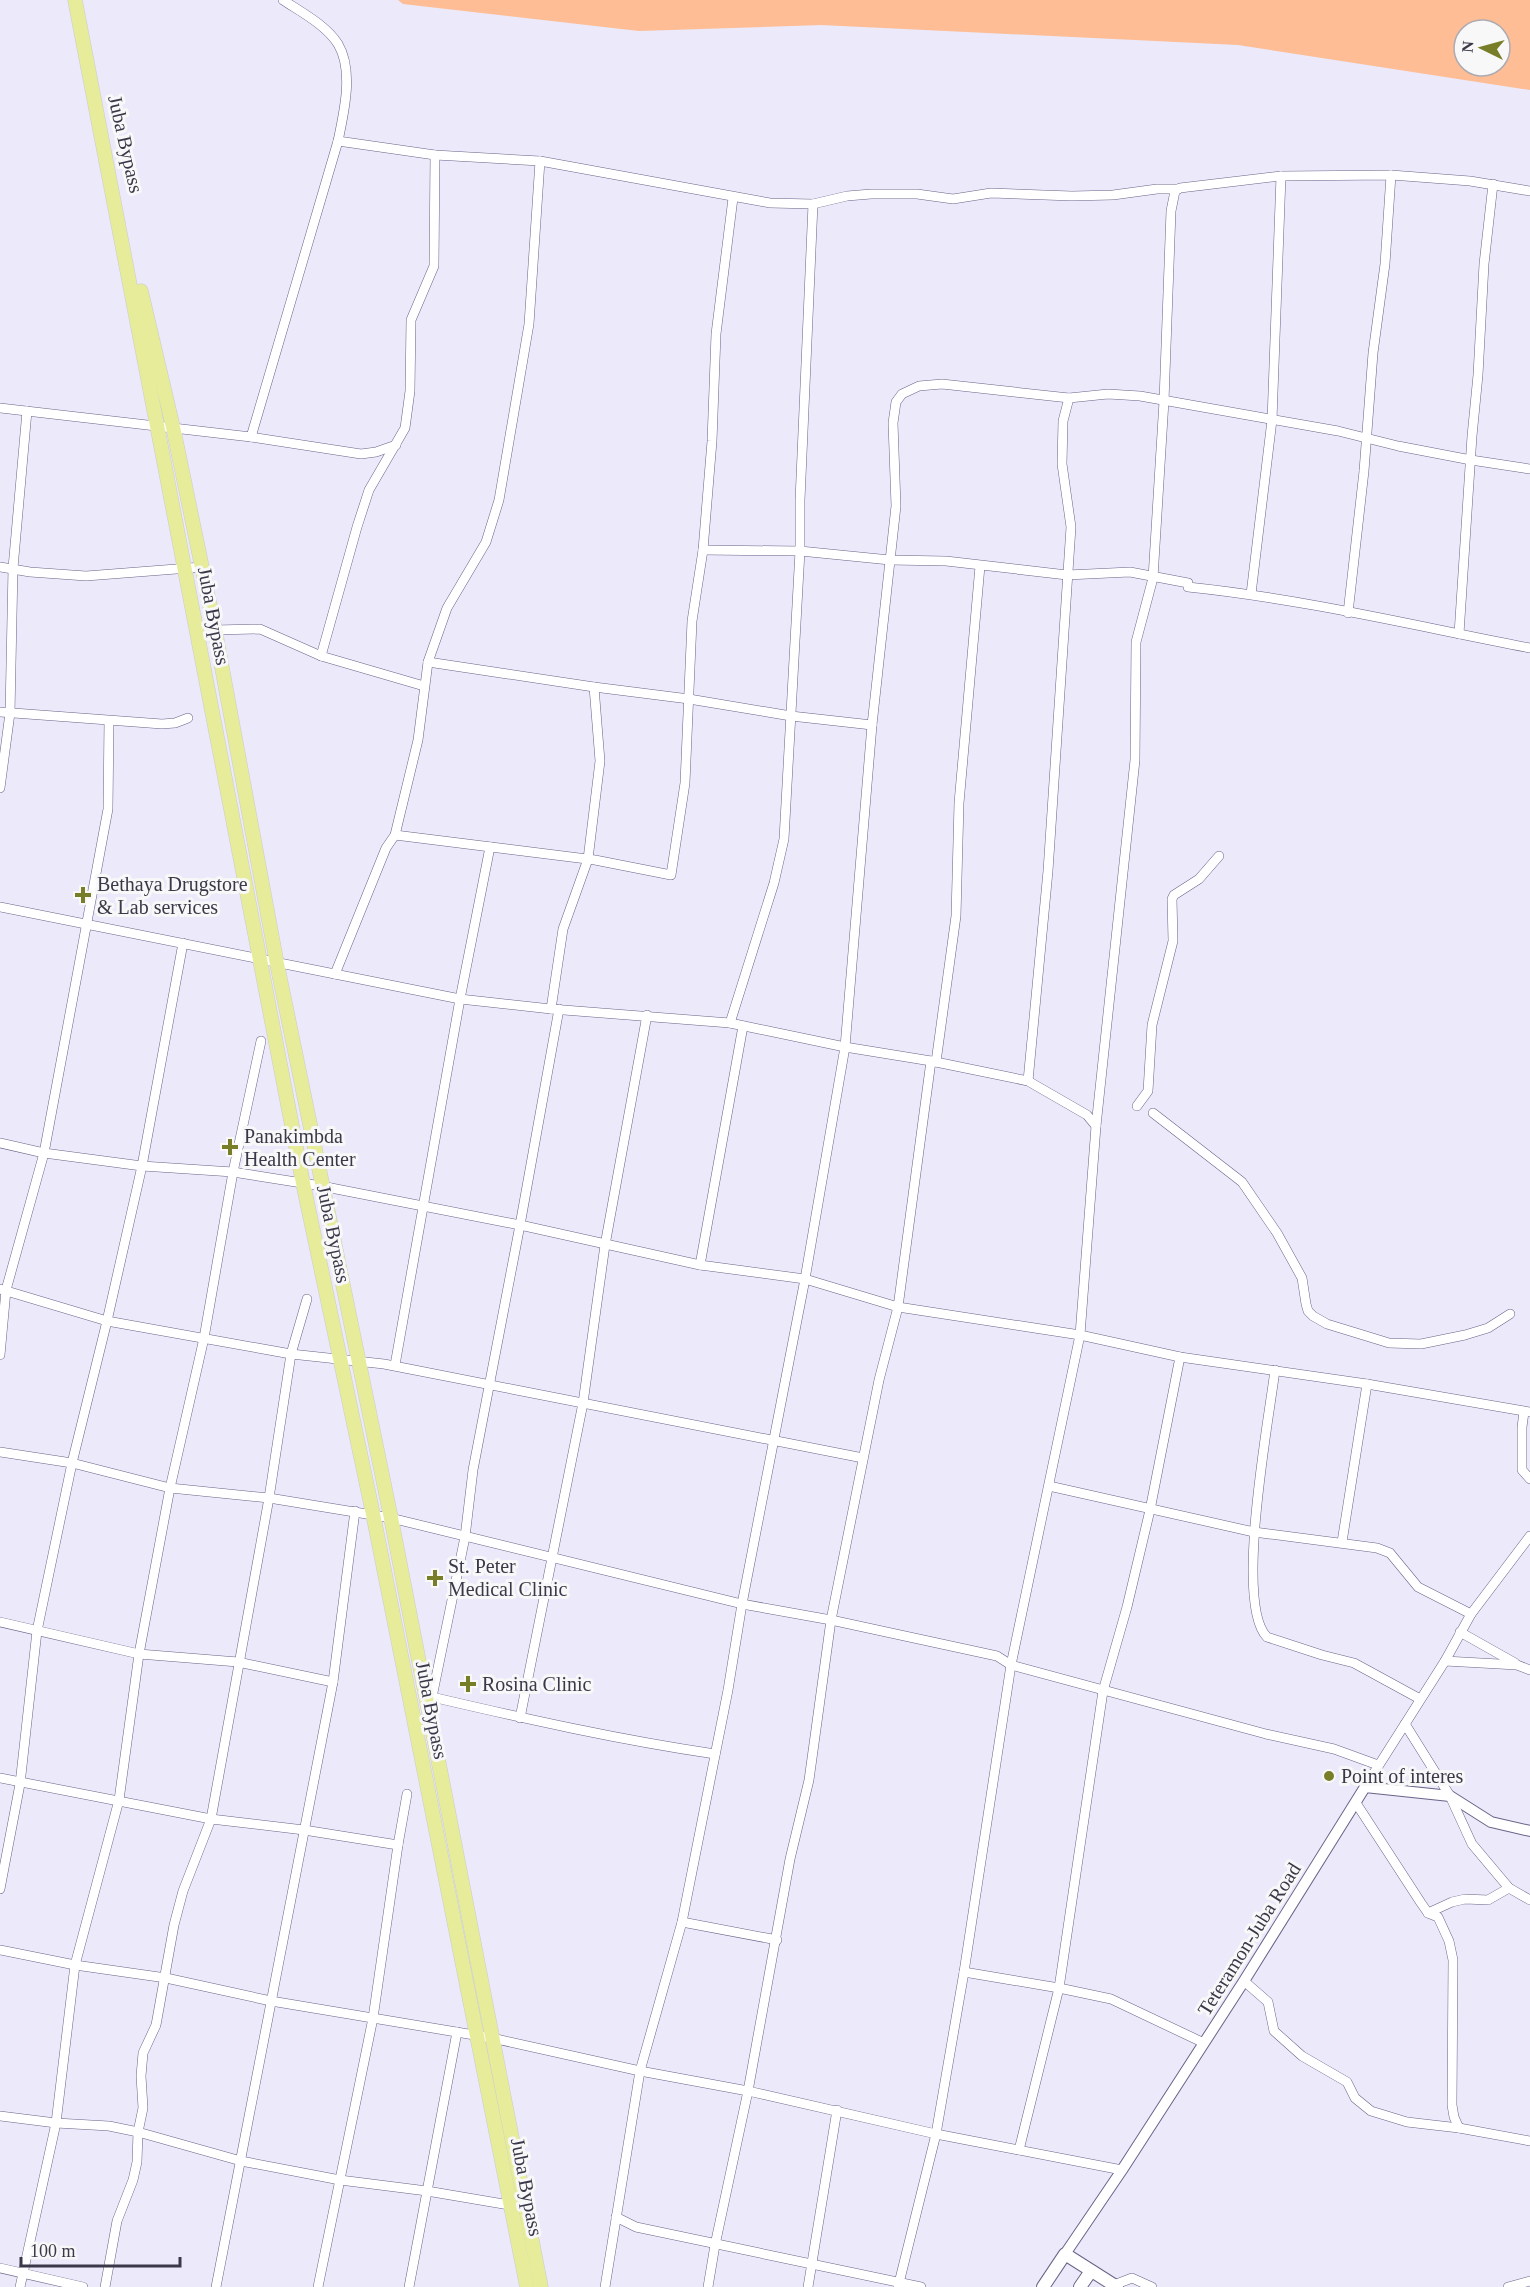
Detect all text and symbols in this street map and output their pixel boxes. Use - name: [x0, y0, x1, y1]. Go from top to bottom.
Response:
- north arrow: [1452, 18, 1512, 78]
- text: N: [1459, 40, 1477, 53]
- street label: Juba Bypass: [103, 93, 148, 195]
- street label: Juba Bypass: [193, 565, 234, 667]
- place label: Bethaya Drugstore & Lab services: [97, 873, 248, 918]
- marker: Bethaya Drugstore & Lab services: [74, 886, 92, 904]
- place label: Panakimbda Health Center: [244, 1125, 356, 1170]
- marker: Panakimbda Health Center: [221, 1138, 239, 1156]
- street label: Juba Bypass: [312, 1183, 355, 1285]
- place label: St. Peter Medical Clinic: [448, 1555, 568, 1600]
- marker: St. Peter Medical Clinic: [426, 1569, 444, 1587]
- street label: Juba Bypass: [411, 1659, 452, 1761]
- place label: Rosina Clinic: [482, 1673, 592, 1695]
- marker: Rosina Clinic: [459, 1675, 477, 1693]
- place label: Point of interes: [1341, 1765, 1463, 1787]
- marker: Point of interes: [1322, 1769, 1336, 1783]
- street label: Teteramon-Juba Road: [1193, 1859, 1305, 2019]
- street label: Juba Bypass: [506, 2136, 547, 2238]
- scale bar: [21, 2230, 180, 2268]
- text: 100 m: [30, 2241, 76, 2261]

